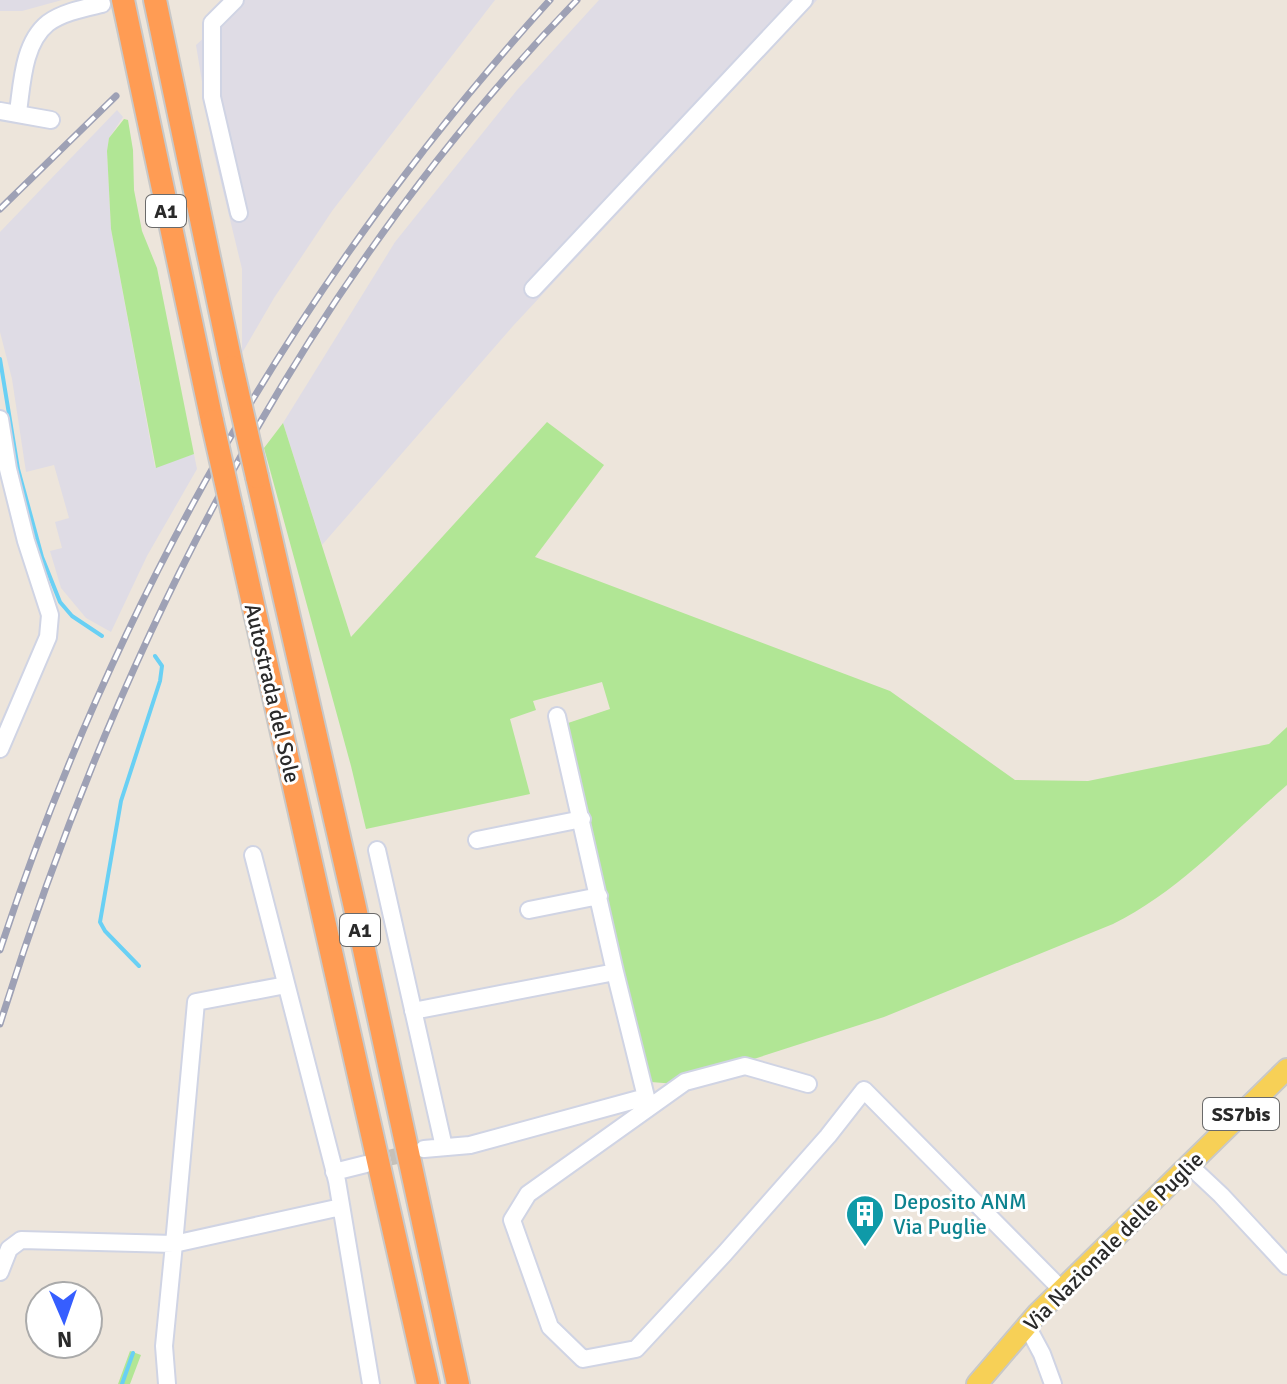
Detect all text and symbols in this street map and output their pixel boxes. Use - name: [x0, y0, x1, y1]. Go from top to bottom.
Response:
- road number: A1: [146, 195, 186, 227]
- street label: Autostrada del Sole: [239, 601, 306, 785]
- road number: A1: [340, 914, 380, 946]
- road number: SS7bis: [1203, 1098, 1279, 1130]
- street label: Via Nazionale delle Puglie: [1018, 1146, 1209, 1337]
- place label: Deposito ANM Via Puglie: [893, 1188, 1027, 1240]
- building icon: Deposito ANM Via Puglie: [844, 1193, 886, 1248]
- north arrow: [24, 1280, 104, 1360]
- text: N: [57, 1326, 73, 1353]

